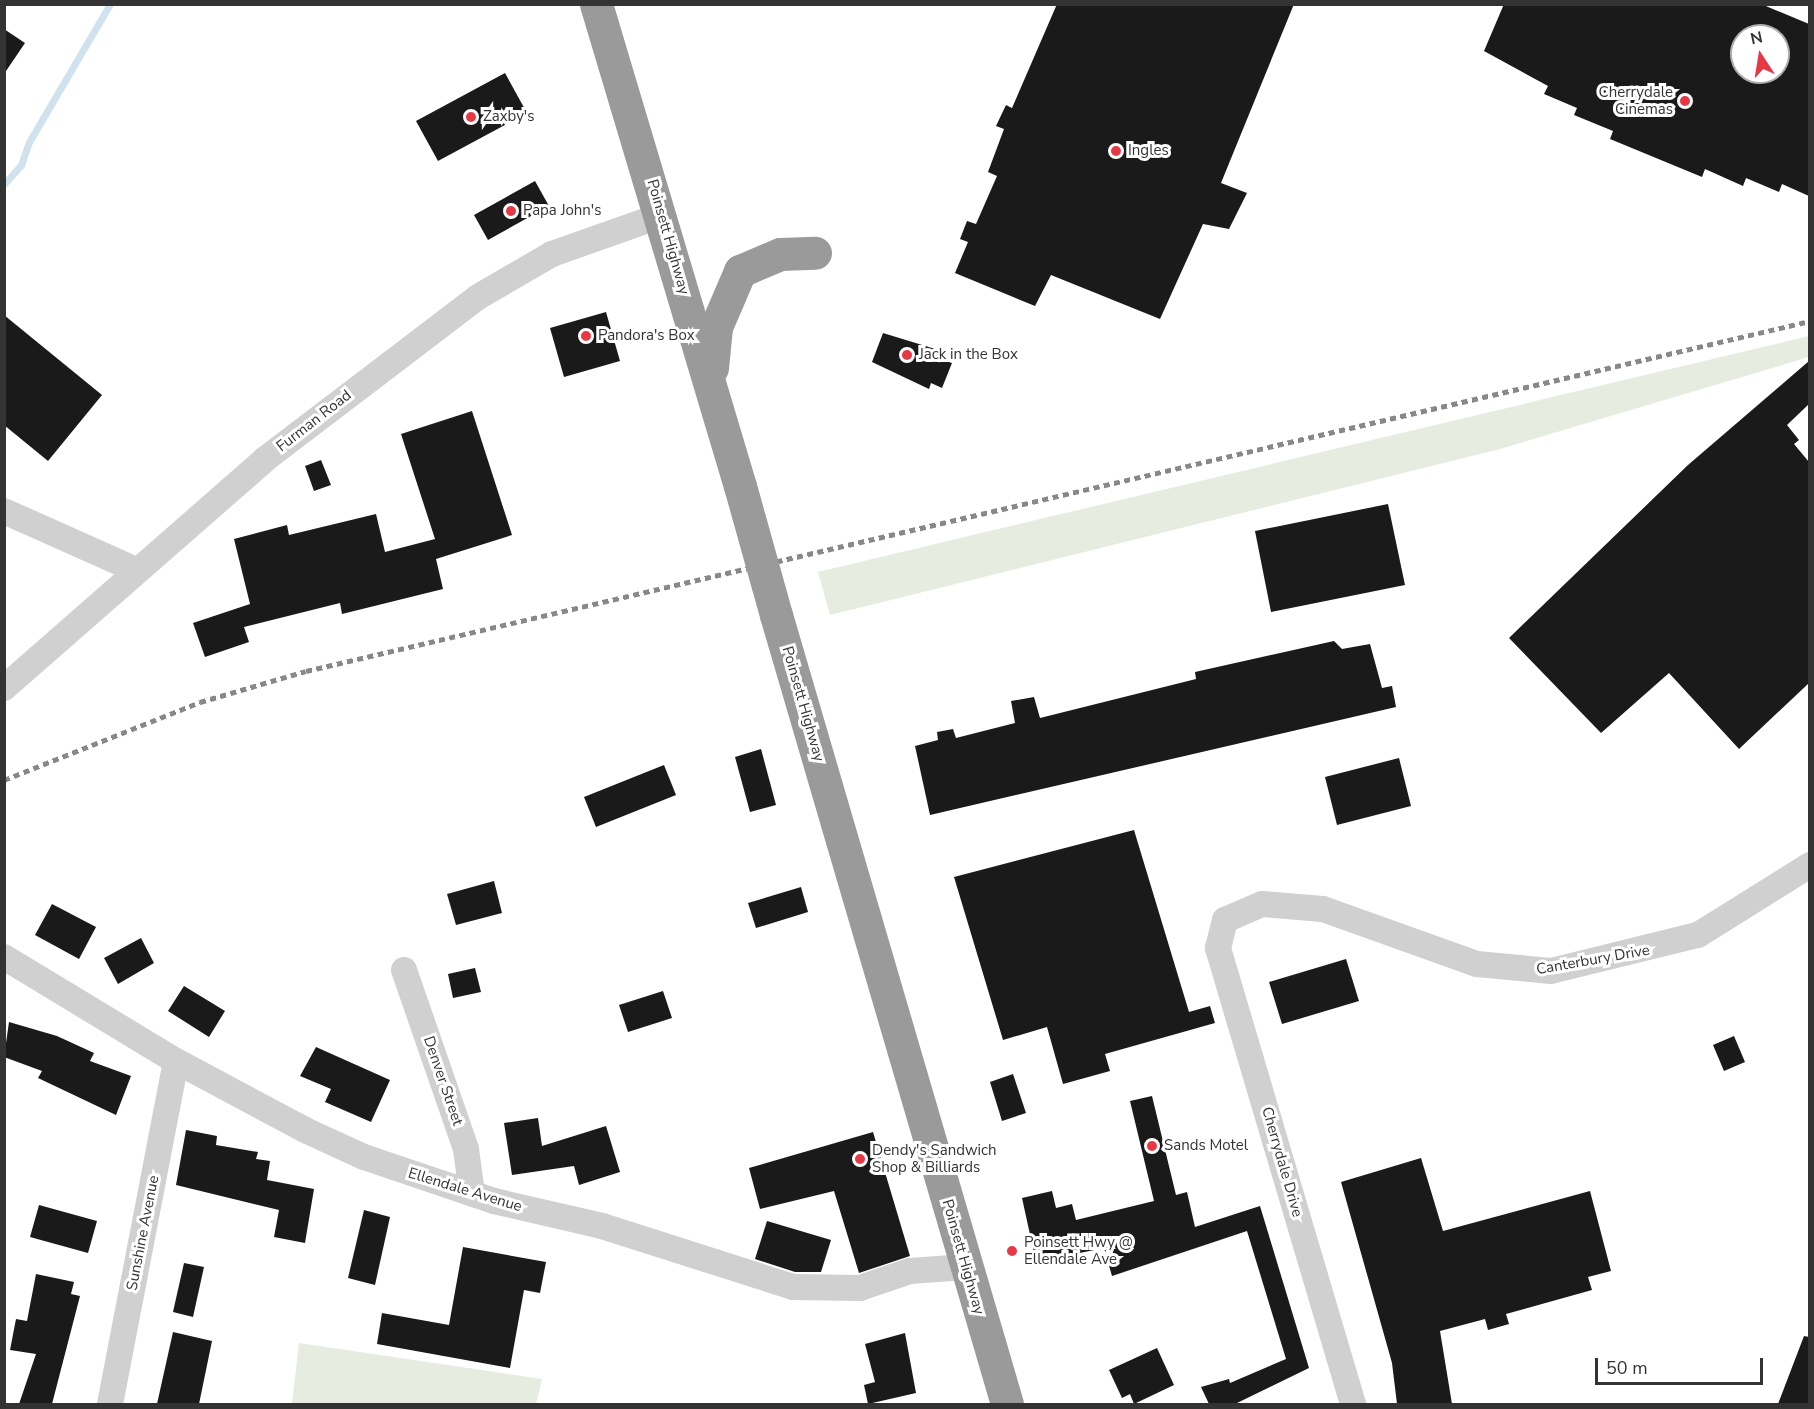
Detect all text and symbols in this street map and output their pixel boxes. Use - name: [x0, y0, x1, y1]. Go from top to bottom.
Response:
- north arrow: [1730, 24, 1790, 84]
- text: N: [1749, 26, 1765, 50]
- place label: Cherrydale Cinemas: [1599, 83, 1673, 118]
- marker: Cherrydale Cinemas: [1678, 94, 1692, 108]
- place label: Zaxby's: [483, 108, 534, 126]
- marker: Zaxby's: [464, 110, 478, 124]
- place label: Ingles: [1128, 142, 1169, 160]
- marker: Ingles: [1109, 144, 1123, 158]
- street label: Poinsett Highway: [643, 177, 693, 297]
- place label: Papa John's: [523, 202, 601, 220]
- marker: Papa John's: [504, 204, 518, 218]
- place label: Pandora's Box: [598, 327, 695, 345]
- marker: Pandora's Box: [579, 329, 593, 343]
- place label: Jack in the Box: [919, 346, 1018, 364]
- marker: Jack in the Box: [900, 348, 914, 362]
- street label: Furman Road: [273, 386, 355, 456]
- street label: Poinsett Highway: [778, 644, 828, 764]
- street label: Canterbury Drive: [1535, 941, 1651, 979]
- street label: Denver Street: [419, 1034, 467, 1128]
- street label: Cherrydale Drive: [1258, 1105, 1306, 1219]
- place label: Sands Motel: [1164, 1137, 1248, 1155]
- marker: Sands Motel: [1145, 1139, 1159, 1153]
- place label: Dendy's Sandwich Shop & Billiards: [872, 1141, 996, 1176]
- marker: Dendy's Sandwich Shop & Billiards: [853, 1152, 867, 1166]
- street label: Ellendale Avenue: [406, 1164, 524, 1216]
- street label: Sunshine Avenue: [123, 1174, 163, 1292]
- street label: Poinsett Highway: [938, 1197, 988, 1317]
- place label: Poinsett Hwy @ Ellendale Ave: [1024, 1233, 1133, 1268]
- marker: Poinsett Hwy @ Ellendale Ave: [1005, 1244, 1019, 1258]
- scale bar: [1598, 1346, 1766, 1384]
- text: 50 m: [1606, 1356, 1648, 1380]

